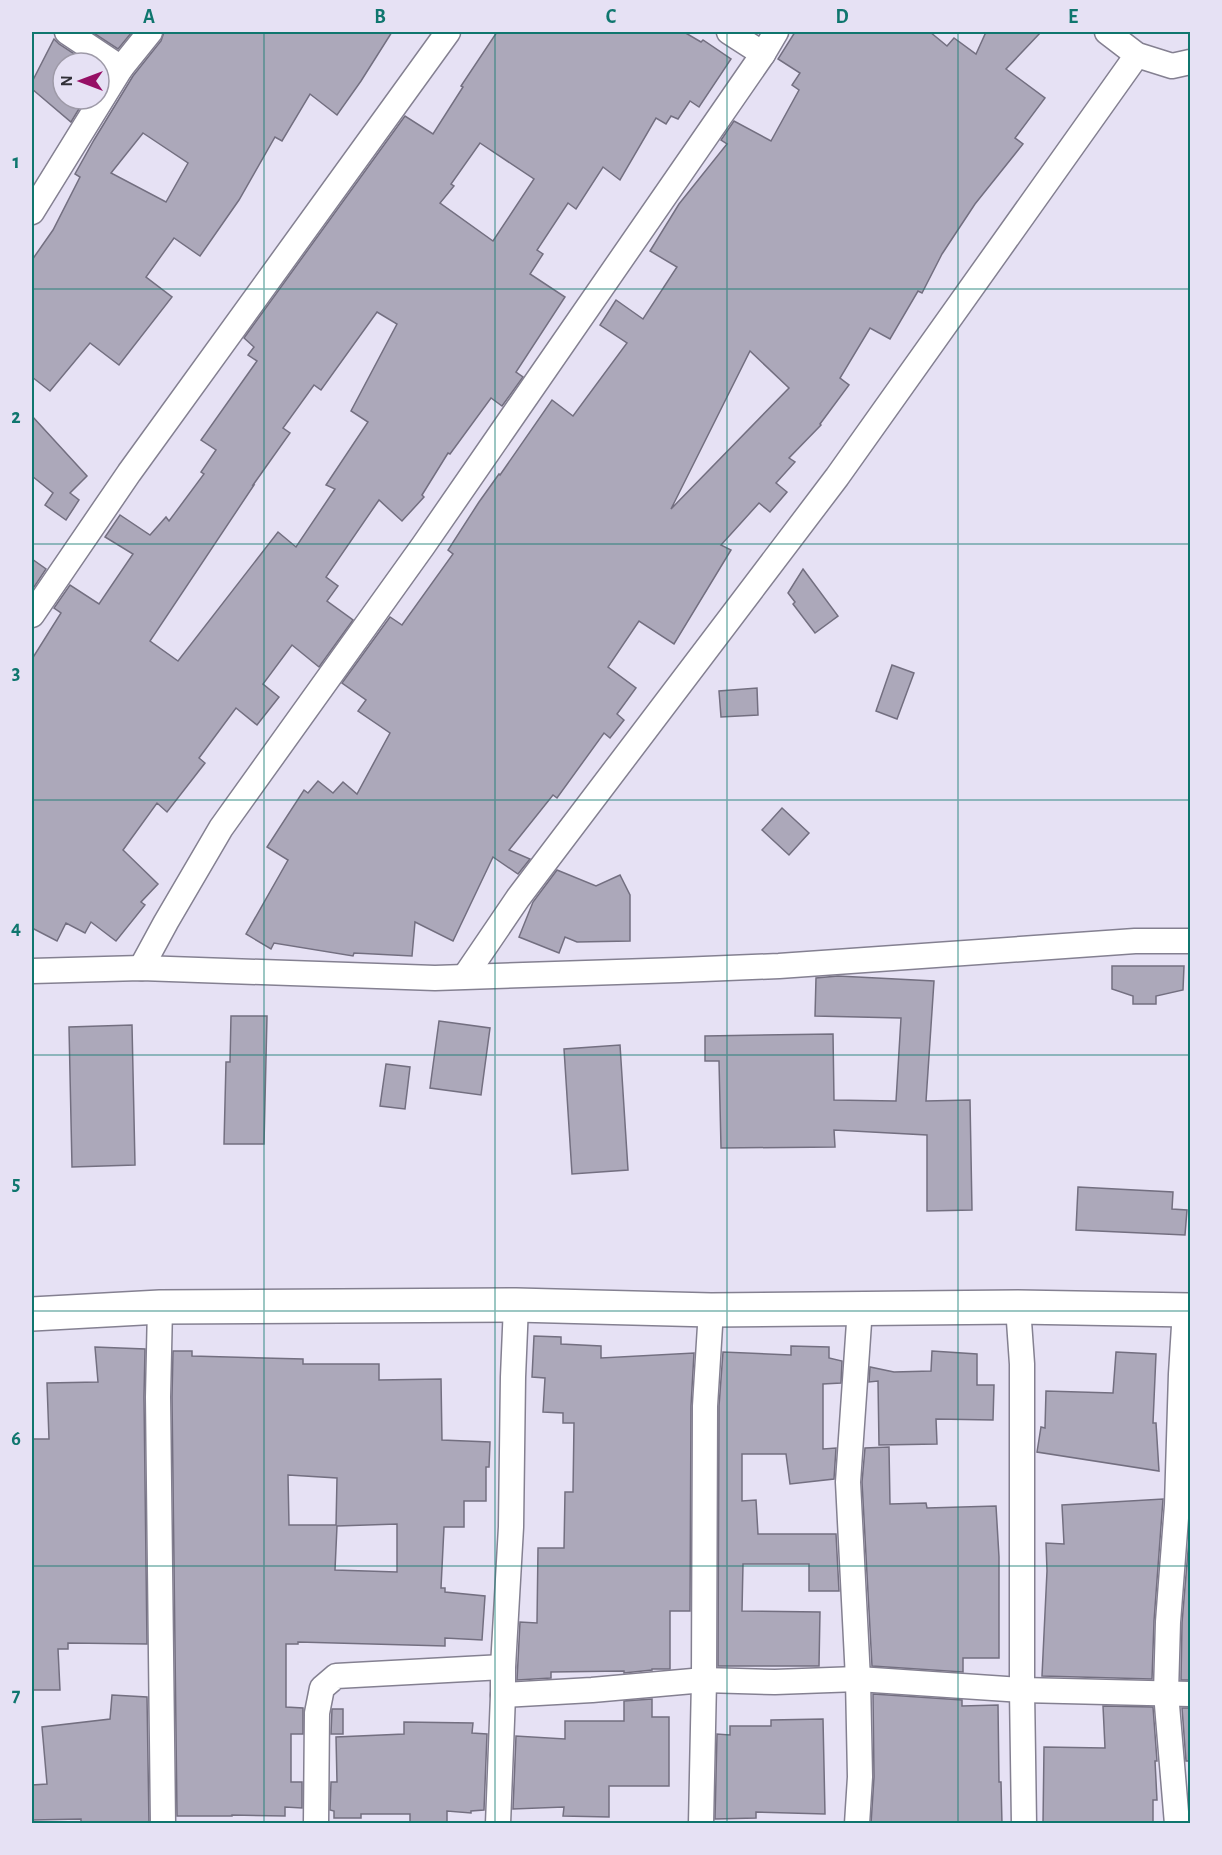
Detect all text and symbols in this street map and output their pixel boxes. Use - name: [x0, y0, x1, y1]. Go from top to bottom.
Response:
- text: A: [143, 7, 155, 27]
- text: B: [374, 7, 386, 27]
- text: C: [606, 7, 617, 27]
- text: D: [835, 7, 849, 27]
- text: E: [1068, 7, 1078, 27]
- north arrow: [51, 51, 111, 111]
- text: N: [59, 75, 75, 87]
- text: 1: [12, 152, 20, 172]
- text: 2: [11, 407, 21, 427]
- text: 3: [12, 663, 20, 683]
- text: 4: [11, 918, 21, 938]
- text: 5: [12, 1174, 20, 1194]
- text: 6: [11, 1429, 21, 1449]
- text: 7: [12, 1685, 21, 1705]

